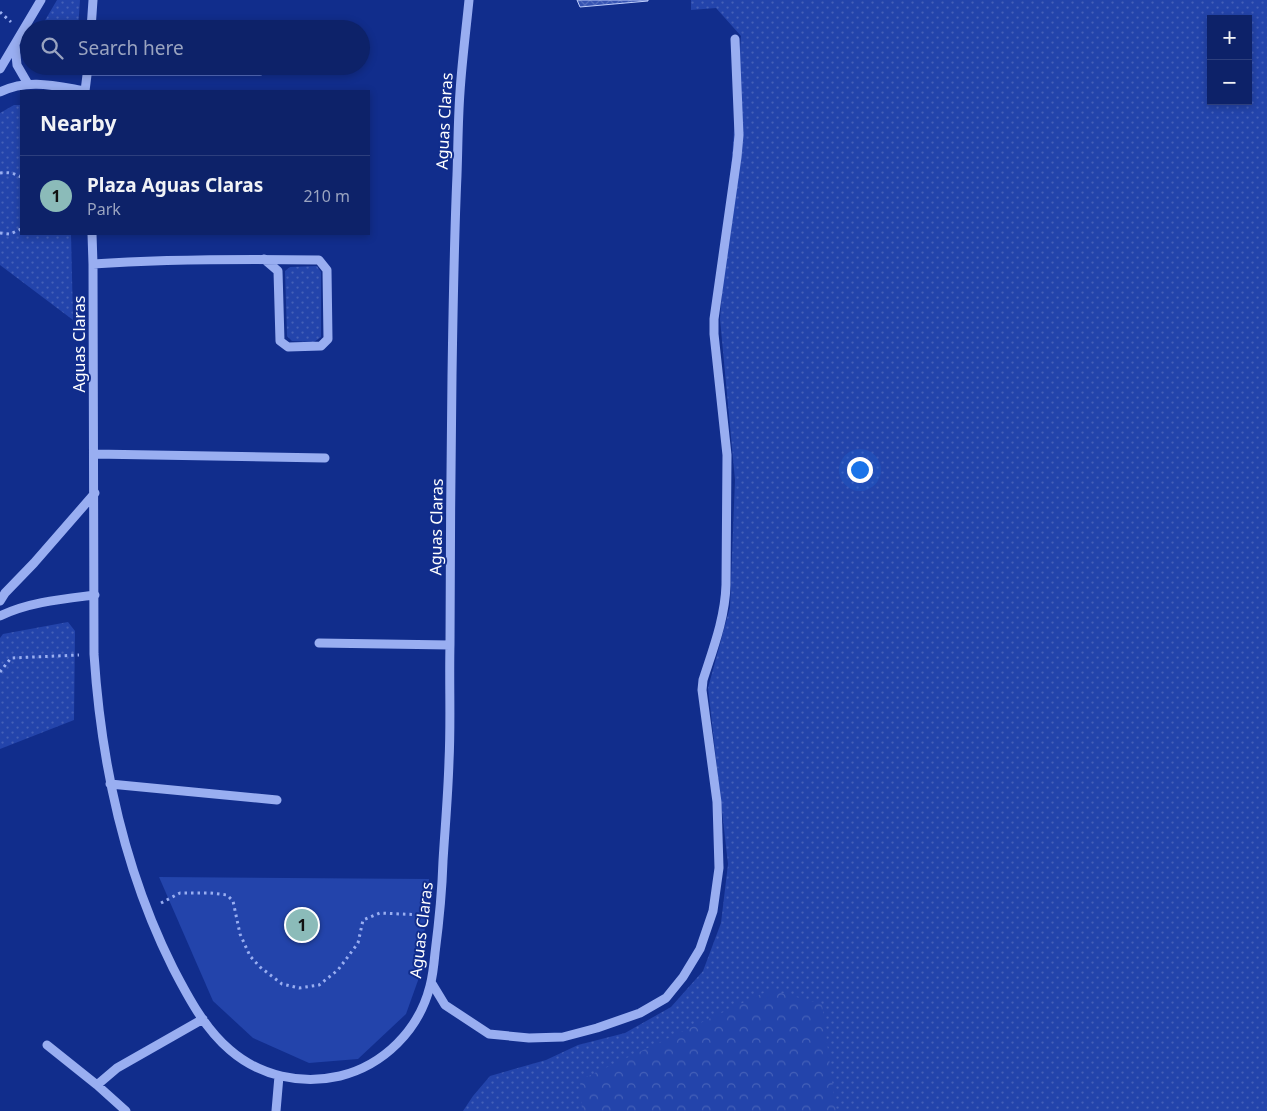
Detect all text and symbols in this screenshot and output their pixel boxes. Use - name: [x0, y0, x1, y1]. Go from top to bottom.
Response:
- map controls: [1207, 15, 1252, 105]
- button: +: [1207, 15, 1252, 60]
- search box: [20, 20, 370, 75]
- icon: search: [38, 34, 66, 62]
- text: Search here: [78, 35, 184, 61]
- button: −: [1207, 60, 1252, 105]
- street label: Aguas Claras: [430, 72, 458, 170]
- text: Nearby: [40, 109, 116, 137]
- text: Plaza Aguas Claras: [87, 172, 263, 198]
- text: 1: [51, 185, 61, 207]
- text: 210 m: [303, 185, 350, 207]
- text: Park: [87, 198, 121, 220]
- street label: Aguas Claras: [68, 296, 90, 392]
- your location: [847, 457, 873, 483]
- street label: Aguas Claras: [424, 478, 448, 576]
- street label: Aguas Claras: [404, 881, 438, 979]
- pin: 1: [286, 906, 318, 944]

